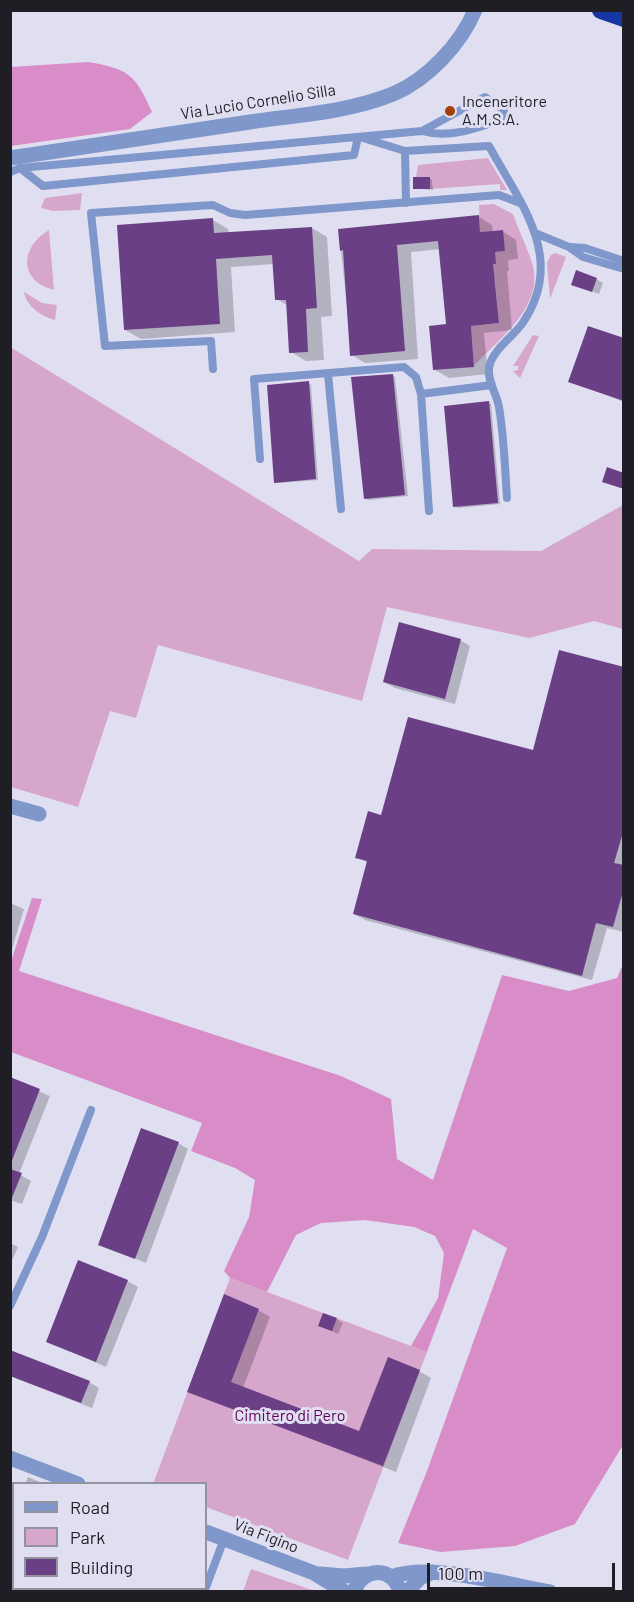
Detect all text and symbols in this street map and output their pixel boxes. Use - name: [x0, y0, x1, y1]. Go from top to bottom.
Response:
- street label: Via Lucio Cornelio Silla: [179, 80, 337, 124]
- place label: Inceneritore A.M.S.A.: [462, 92, 547, 130]
- marker: Inceneritore A.M.S.A.: [443, 104, 457, 118]
- park label: Cimitero di Pero: [234, 1406, 346, 1426]
- legend: [12, 1482, 207, 1590]
- text: Road: [70, 1496, 110, 1518]
- street label: Via Figino: [231, 1515, 301, 1557]
- text: Park: [70, 1526, 105, 1548]
- scale bar: [430, 1551, 618, 1589]
- text: Building: [70, 1556, 133, 1578]
- text: 100 m: [438, 1562, 483, 1584]

